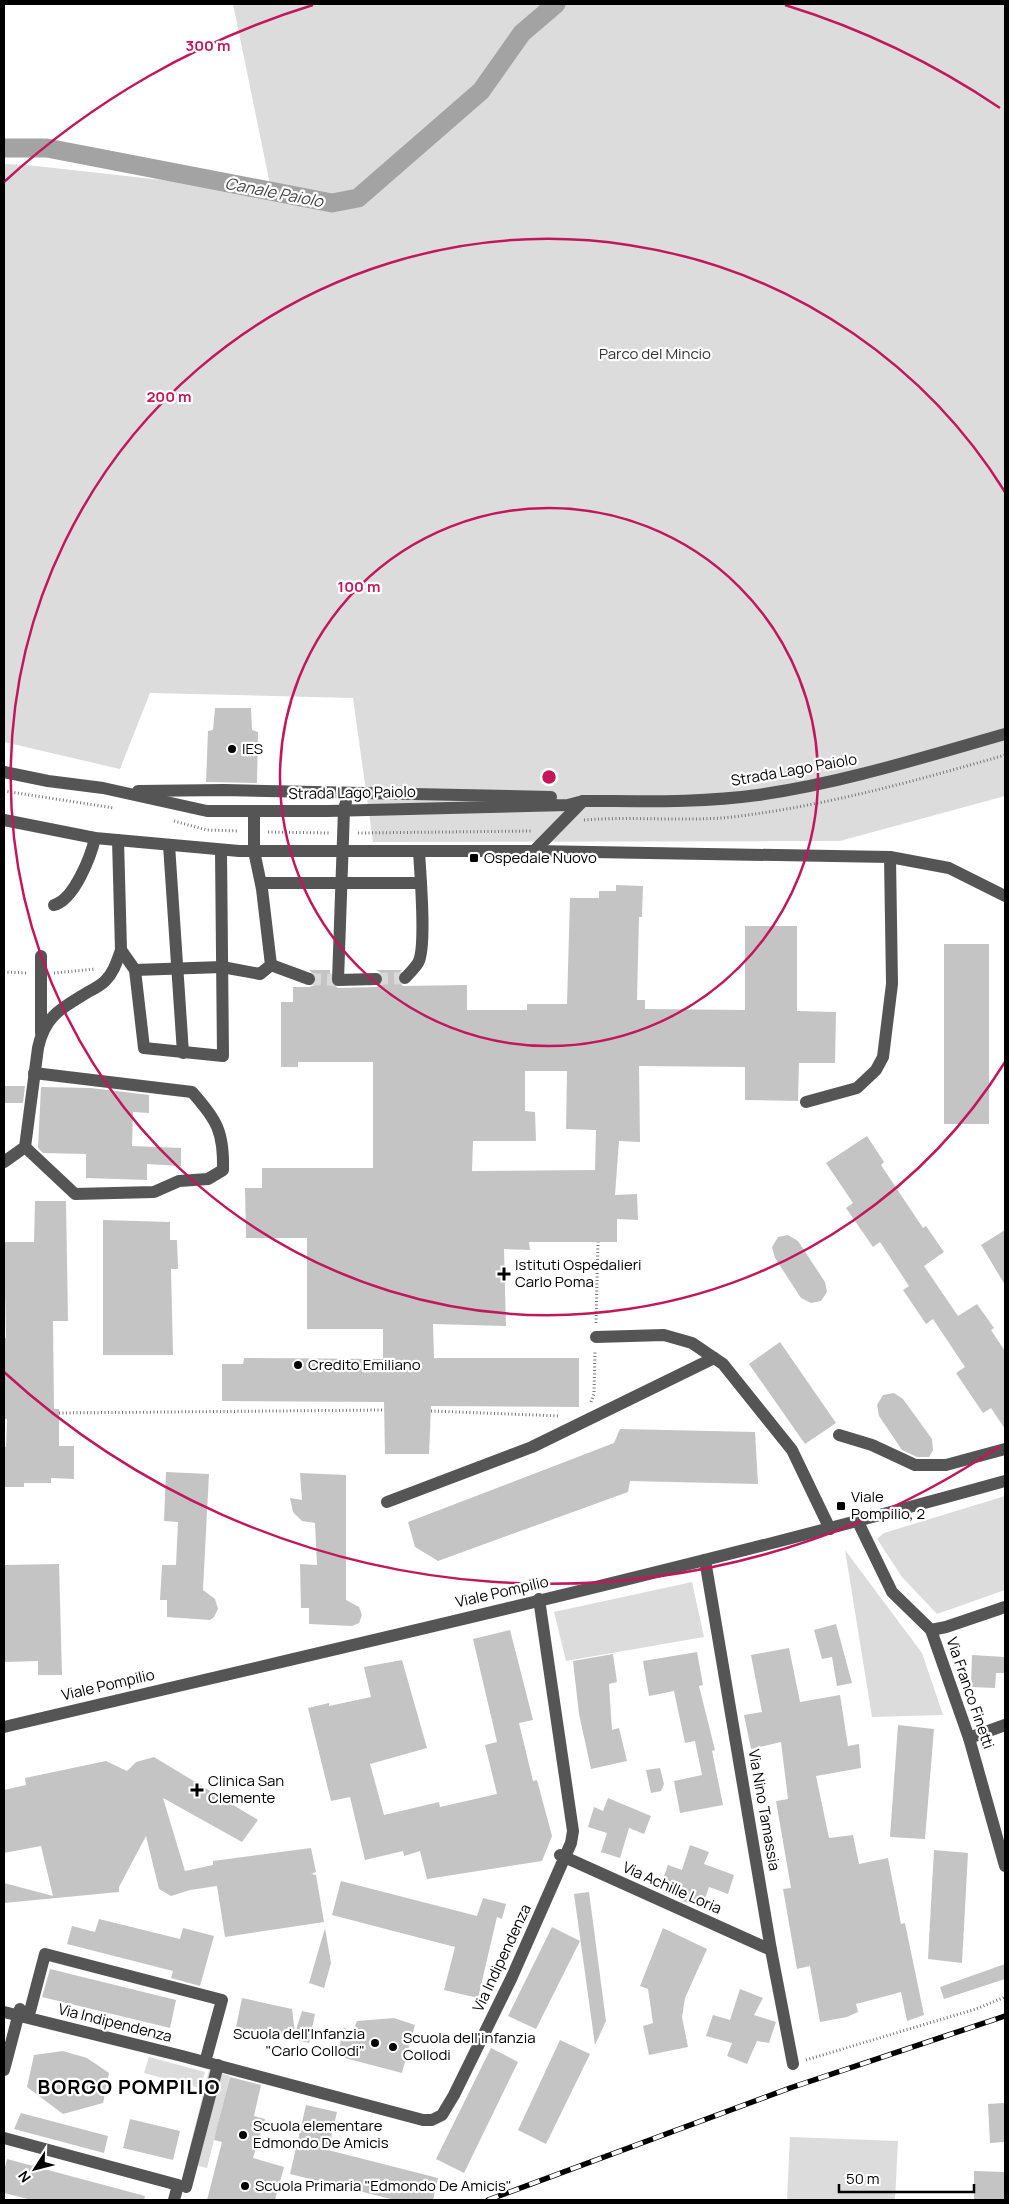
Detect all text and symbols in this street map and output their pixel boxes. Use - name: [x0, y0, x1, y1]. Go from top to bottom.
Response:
- text: 300 m: [186, 35, 230, 56]
- water label: Canale Paiolo: [223, 172, 326, 213]
- park label: Parco del Mincio: [599, 343, 711, 364]
- text: 200 m: [146, 386, 192, 407]
- text: 100 m: [338, 576, 380, 597]
- place label: IES: [242, 738, 263, 759]
- marker: IES: [226, 743, 238, 755]
- street label: Strada Lago Paiolo: [729, 748, 859, 791]
- centre of rings: [540, 768, 558, 786]
- street label: Strada Lago Paiolo: [288, 781, 416, 804]
- place label: Ospedale Nuovo: [484, 847, 597, 868]
- marker: Ospedale Nuovo: [468, 852, 480, 864]
- place label: Istituti Ospedalieri Carlo Poma: [515, 1254, 642, 1292]
- marker: Istituti Ospedalieri Carlo Poma: [497, 1267, 511, 1281]
- place label: Credito Emiliano: [308, 1354, 421, 1375]
- marker: Credito Emiliano: [292, 1359, 304, 1371]
- place label: Viale Pompilio, 2: [851, 1486, 925, 1524]
- marker: Viale Pompilio, 2: [835, 1500, 847, 1512]
- street label: Viale Pompilio: [453, 1571, 551, 1612]
- street label: Via Franco Finetti: [942, 1634, 999, 1751]
- street label: Viale Pompilio: [59, 1664, 157, 1705]
- street label: Via Nino Tamassia: [743, 1748, 786, 1872]
- place label: Clinica San Clemente: [208, 1770, 284, 1808]
- marker: Clinica San Clemente: [190, 1783, 204, 1797]
- street label: Via Achille Loria: [619, 1856, 725, 1919]
- street label: Via Indipendenza: [467, 1900, 536, 2015]
- street label: Via Indipendenza: [56, 1998, 174, 2047]
- place label: Scuola dell'Infanzia "Carlo Collodi": [233, 2023, 365, 2061]
- place label: Scuola dell'infanzia Collodi: [403, 2027, 536, 2065]
- marker: Scuola dell'Infanzia "Carlo Collodi": [369, 2037, 381, 2049]
- marker: Scuola dell'infanzia Collodi: [387, 2041, 399, 2053]
- district label: BORGO POMPILIO: [38, 2073, 220, 2100]
- place label: Scuola elementare Edmondo De Amicis: [253, 2115, 389, 2153]
- marker: Scuola elementare Edmondo De Amicis: [237, 2129, 249, 2141]
- north arrow: [10, 2144, 60, 2194]
- scale bar: [839, 2162, 974, 2194]
- text: N: [13, 2167, 35, 2187]
- text: 50 m: [846, 2168, 880, 2189]
- place label: Scuola Primaria "Edmondo De Amicis": [255, 2175, 512, 2196]
- marker: Scuola Primaria "Edmondo De Amicis": [239, 2180, 251, 2192]

